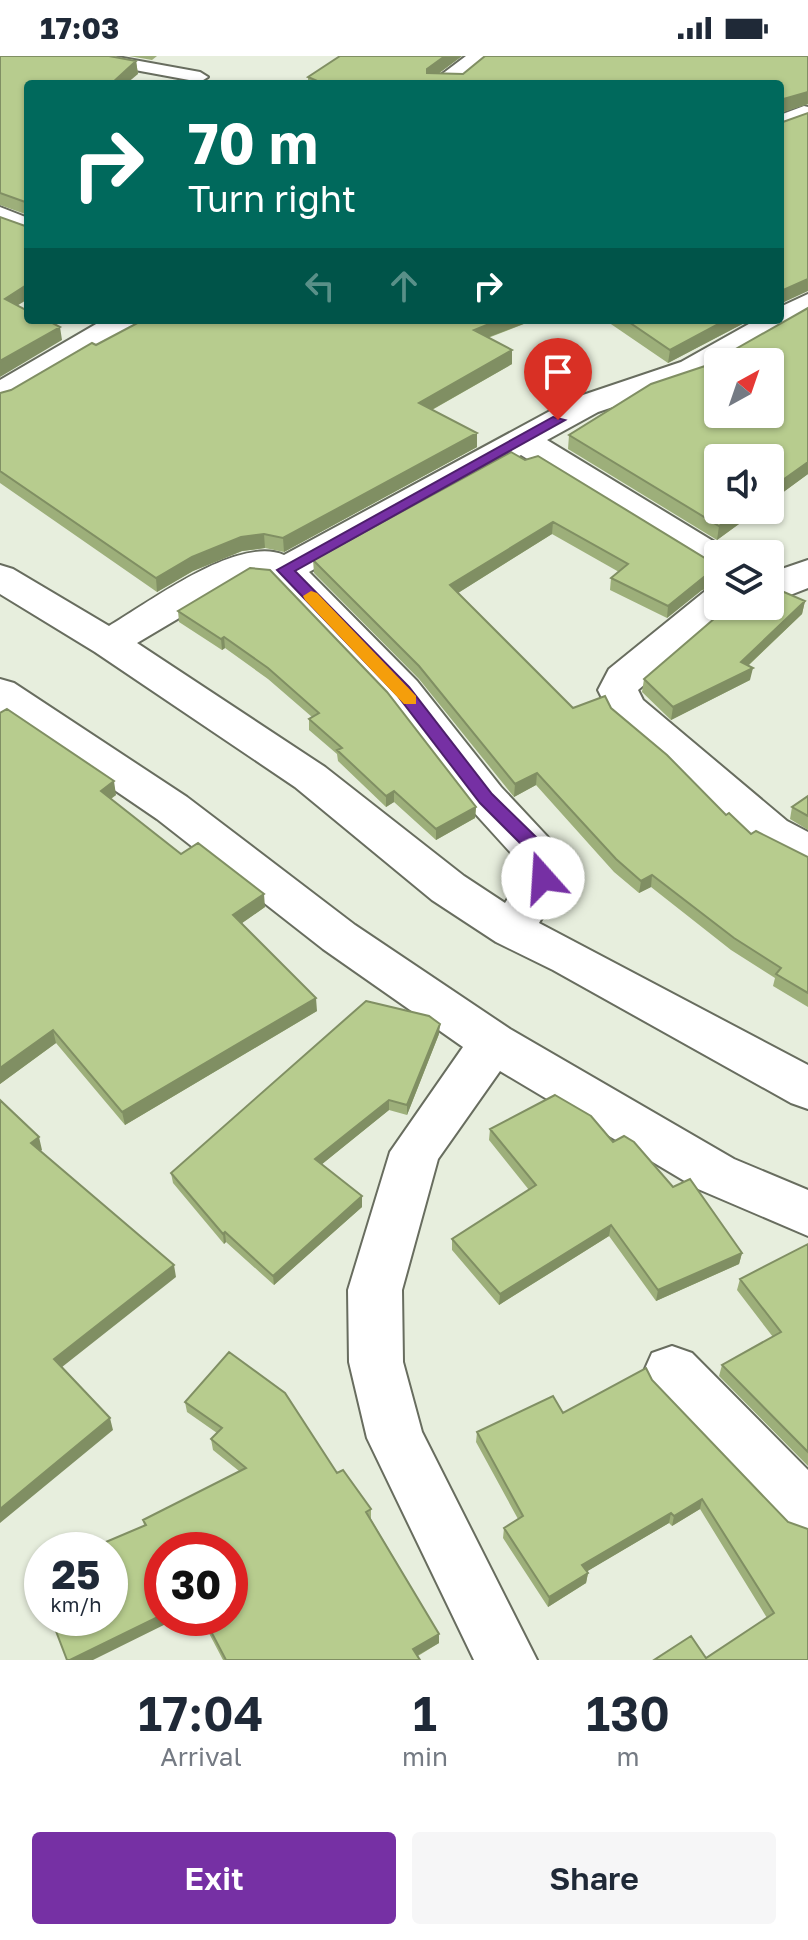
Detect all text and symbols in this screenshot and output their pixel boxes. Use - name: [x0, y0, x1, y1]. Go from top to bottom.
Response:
- text: 17:03: [40, 10, 119, 46]
- text: 70 m: [188, 109, 318, 176]
- icon: right: [56, 112, 160, 216]
- text: Turn right: [188, 177, 356, 220]
- icon: left: [298, 264, 342, 308]
- icon: ahead: [382, 264, 426, 308]
- icon: right: [466, 264, 510, 308]
- pin: [524, 338, 592, 420]
- north arrow: [704, 348, 784, 428]
- map controls: [704, 348, 784, 620]
- icon: arrive: [536, 350, 580, 394]
- button: sound: [704, 444, 784, 524]
- button: layers: [704, 540, 784, 620]
- position arrow: [501, 836, 585, 920]
- speed limit sign: 30: [144, 1532, 248, 1636]
- text: 25: [52, 1550, 100, 1598]
- text: km/h: [51, 1592, 101, 1616]
- text: 17:04: [138, 1684, 264, 1742]
- text: 1: [413, 1684, 437, 1742]
- text: 130: [586, 1684, 670, 1742]
- text: Arrival: [160, 1741, 242, 1772]
- text: min: [402, 1741, 448, 1772]
- text: m: [616, 1741, 639, 1772]
- button: Exit: [32, 1832, 396, 1924]
- button: Share: [412, 1832, 776, 1924]

